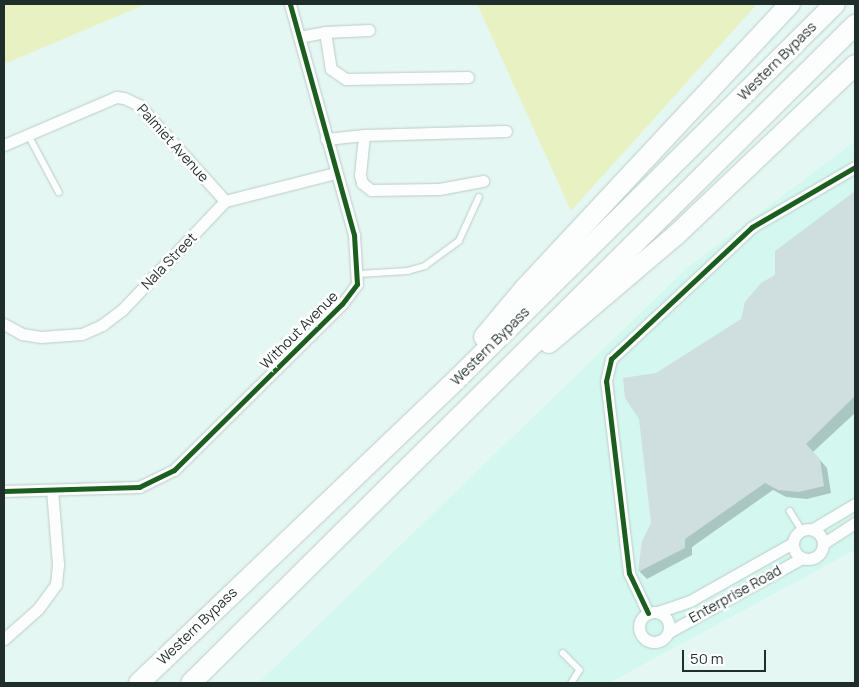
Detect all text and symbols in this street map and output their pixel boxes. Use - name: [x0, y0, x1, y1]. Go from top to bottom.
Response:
- street label: Western Bypass: [734, 18, 820, 104]
- street label: Palmiet Avenue: [134, 101, 212, 185]
- street label: Nala Street: [138, 229, 200, 293]
- street label: Without Avenue: [257, 288, 341, 372]
- street label: Western Bypass: [447, 303, 533, 389]
- street label: Enterprise Road: [686, 562, 784, 626]
- street label: Western Bypass: [154, 584, 240, 668]
- scale bar: [684, 640, 768, 672]
- text: 50 m: [690, 648, 724, 669]

